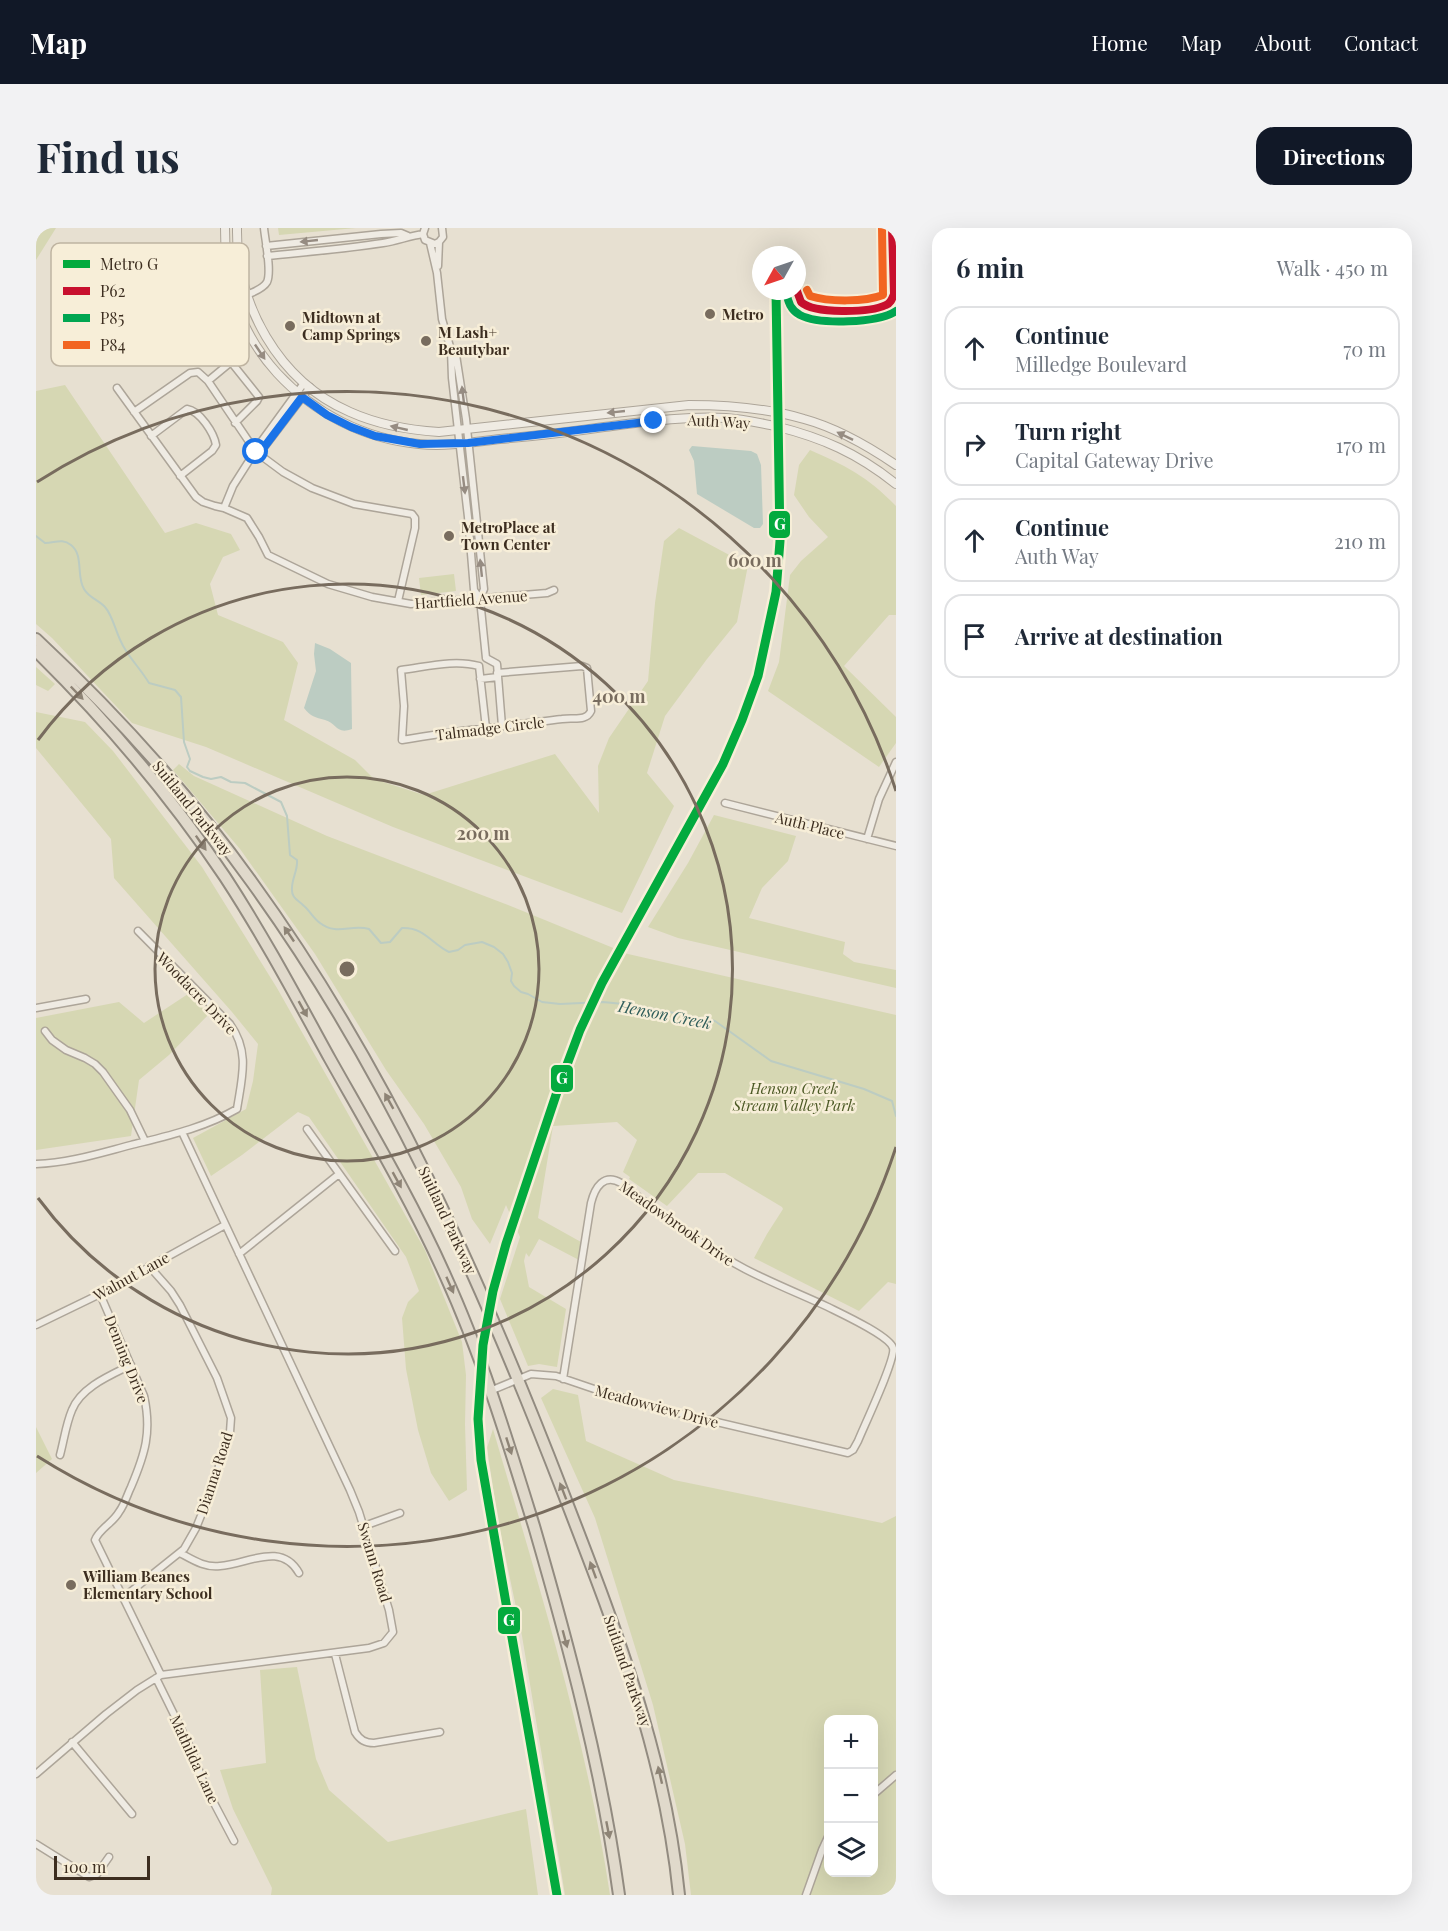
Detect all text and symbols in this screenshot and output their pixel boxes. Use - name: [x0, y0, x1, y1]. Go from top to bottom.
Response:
- text: Map: [30, 24, 87, 61]
- text: Home: [1092, 28, 1148, 56]
- text: Map: [1181, 28, 1222, 56]
- text: About: [1255, 28, 1311, 56]
- text: Contact: [1344, 28, 1418, 56]
- button: Directions: [1256, 127, 1412, 185]
- text: Find us: [36, 128, 180, 184]
- one-way arrow: [299, 237, 318, 246]
- legend: [51, 243, 249, 366]
- north arrow: [752, 246, 806, 300]
- text: 6 min: [956, 250, 1024, 285]
- text: Metro G: [100, 253, 158, 274]
- text: Walk · 450 m: [1277, 254, 1388, 281]
- text: P62: [100, 280, 125, 301]
- place label: Metro: [722, 304, 764, 324]
- text: P85: [100, 307, 124, 328]
- place label: Midtown at Camp Springs: [302, 307, 400, 344]
- marker: Metro: [703, 307, 717, 321]
- marker: Midtown at Camp Springs: [283, 319, 297, 333]
- text: Continue: [1015, 320, 1109, 350]
- place label: M Lash+ Beautybar: [438, 322, 509, 359]
- icon: ahead: [958, 332, 991, 365]
- text: P84: [100, 334, 126, 355]
- marker: M Lash+ Beautybar: [419, 334, 433, 348]
- text: 70 m: [1343, 335, 1386, 362]
- one-way arrow: [254, 343, 266, 359]
- text: Milledge Boulevard: [1015, 350, 1187, 377]
- one-way arrow: [458, 386, 468, 405]
- route end: [640, 407, 666, 433]
- one-way arrow: [606, 408, 625, 417]
- street label: Auth Way: [686, 409, 751, 433]
- text: Turn right: [1015, 416, 1121, 446]
- one-way arrow: [390, 422, 408, 432]
- icon: right: [958, 428, 991, 461]
- one-way arrow: [837, 431, 854, 440]
- text: 170 m: [1336, 431, 1386, 458]
- route start: [242, 438, 268, 464]
- text: Capital Gateway Drive: [1015, 446, 1214, 473]
- one-way arrow: [459, 475, 468, 494]
- line badge: G: [768, 510, 791, 539]
- text: Continue: [1015, 512, 1109, 542]
- text: G: [774, 513, 786, 534]
- place label: MetroPlace at Town Center: [461, 517, 557, 554]
- icon: ahead: [958, 524, 991, 557]
- text: 210 m: [1334, 527, 1386, 554]
- marker: MetroPlace at Town Center: [442, 529, 456, 543]
- text: Auth Way: [1015, 542, 1099, 569]
- text: 600 m: [728, 548, 783, 572]
- one-way arrow: [476, 559, 486, 578]
- street label: Hartfield Avenue: [414, 585, 528, 613]
- icon: arrive: [958, 620, 991, 653]
- text: Arrive at destination: [1015, 621, 1223, 651]
- text: 400 m: [592, 684, 646, 708]
- one-way arrow: [70, 685, 84, 699]
- street label: Talmadge Circle: [434, 711, 546, 745]
- street label: Suitland Parkway: [148, 756, 238, 860]
- street label: Auth Place: [772, 806, 847, 843]
- text: 200 m: [456, 821, 510, 845]
- one-way arrow: [195, 834, 207, 850]
- one-way arrow: [283, 927, 295, 943]
- street label: Woodacre Drive: [152, 947, 241, 1038]
- centre of rings: [337, 959, 357, 979]
- water label: Henson Creek: [616, 995, 713, 1033]
- one-way arrow: [298, 1001, 308, 1018]
- line badge: G: [550, 1064, 574, 1093]
- text: G: [556, 1067, 568, 1088]
- park label: Henson Creek Stream Valley Park: [732, 1078, 856, 1115]
- one-way arrow: [384, 1092, 394, 1109]
- street label: Suitland Parkway: [414, 1163, 482, 1278]
- one-way arrow: [392, 1172, 402, 1189]
- street label: Meadowbrook Drive: [616, 1176, 738, 1270]
- street label: Walnut Lane: [89, 1247, 173, 1306]
- one-way arrow: [445, 1277, 455, 1295]
- street label: Deming Drive: [100, 1312, 154, 1406]
- street label: Meadowview Drive: [593, 1380, 721, 1432]
- street label: Dianna Road: [191, 1429, 237, 1517]
- one-way arrow: [504, 1437, 514, 1455]
- one-way arrow: [558, 1482, 568, 1500]
- street label: Swann Road: [353, 1519, 397, 1605]
- one-way arrow: [587, 1560, 597, 1578]
- place label: William Beanes Elementary School: [82, 1566, 213, 1603]
- marker: William Beanes Elementary School: [64, 1578, 78, 1592]
- line badge: G: [497, 1606, 521, 1635]
- text: G: [503, 1609, 515, 1630]
- street label: Suitland Parkway: [600, 1612, 657, 1730]
- one-way arrow: [561, 1631, 570, 1649]
- street label: Mathilda Lane: [166, 1711, 224, 1807]
- map controls: [824, 1715, 878, 1877]
- button: +: [824, 1715, 878, 1769]
- one-way arrow: [655, 1765, 664, 1784]
- button: −: [824, 1769, 878, 1823]
- one-way arrow: [604, 1820, 613, 1839]
- button: layers: [824, 1823, 878, 1877]
- scale bar: [54, 1853, 150, 1880]
- text: 100 m: [63, 1856, 106, 1877]

